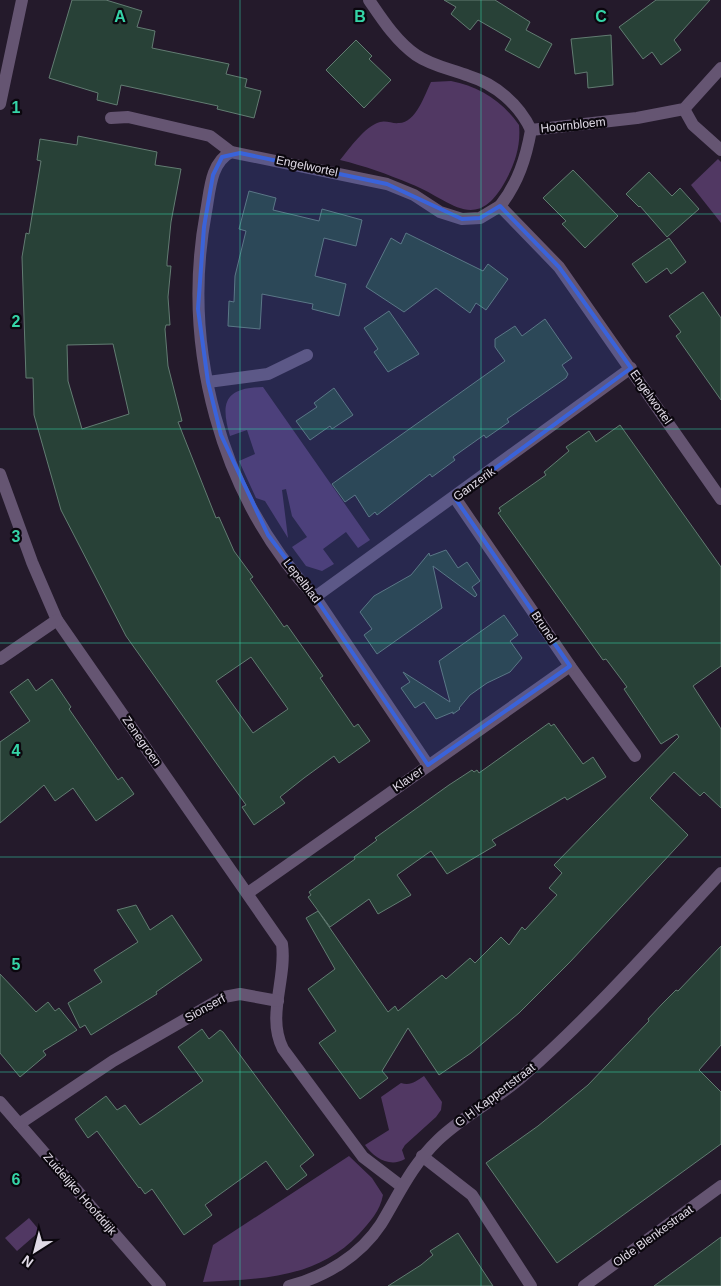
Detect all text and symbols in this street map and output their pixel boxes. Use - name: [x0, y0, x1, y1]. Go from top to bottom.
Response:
- text: A: [114, 8, 126, 25]
- text: B: [354, 8, 366, 25]
- text: C: [595, 8, 607, 25]
- text: 1: [12, 99, 21, 116]
- street label: Hoornbloem: [540, 115, 606, 135]
- street label: Engelwortel: [275, 153, 339, 179]
- text: 2: [12, 313, 21, 330]
- street label: Engelwortel: [627, 367, 675, 427]
- street label: Ganzerik: [450, 464, 498, 504]
- text: 3: [12, 528, 21, 545]
- street label: Lepelblad: [280, 556, 324, 606]
- street label: Brunel: [528, 609, 560, 645]
- street label: Zenegroen: [120, 713, 164, 769]
- text: 4: [12, 742, 21, 759]
- street label: Klaver: [390, 764, 426, 794]
- text: 5: [12, 956, 21, 973]
- street label: Sionserf: [182, 991, 228, 1025]
- street label: G H Kappertstraat: [452, 1060, 538, 1130]
- street label: Zuidelijke Hoofddijk: [41, 1150, 120, 1239]
- text: 6: [12, 1171, 21, 1188]
- street label: Olde Blenkestraat: [610, 1202, 696, 1270]
- north arrow: [10, 1226, 60, 1276]
- text: N: [19, 1252, 36, 1271]

